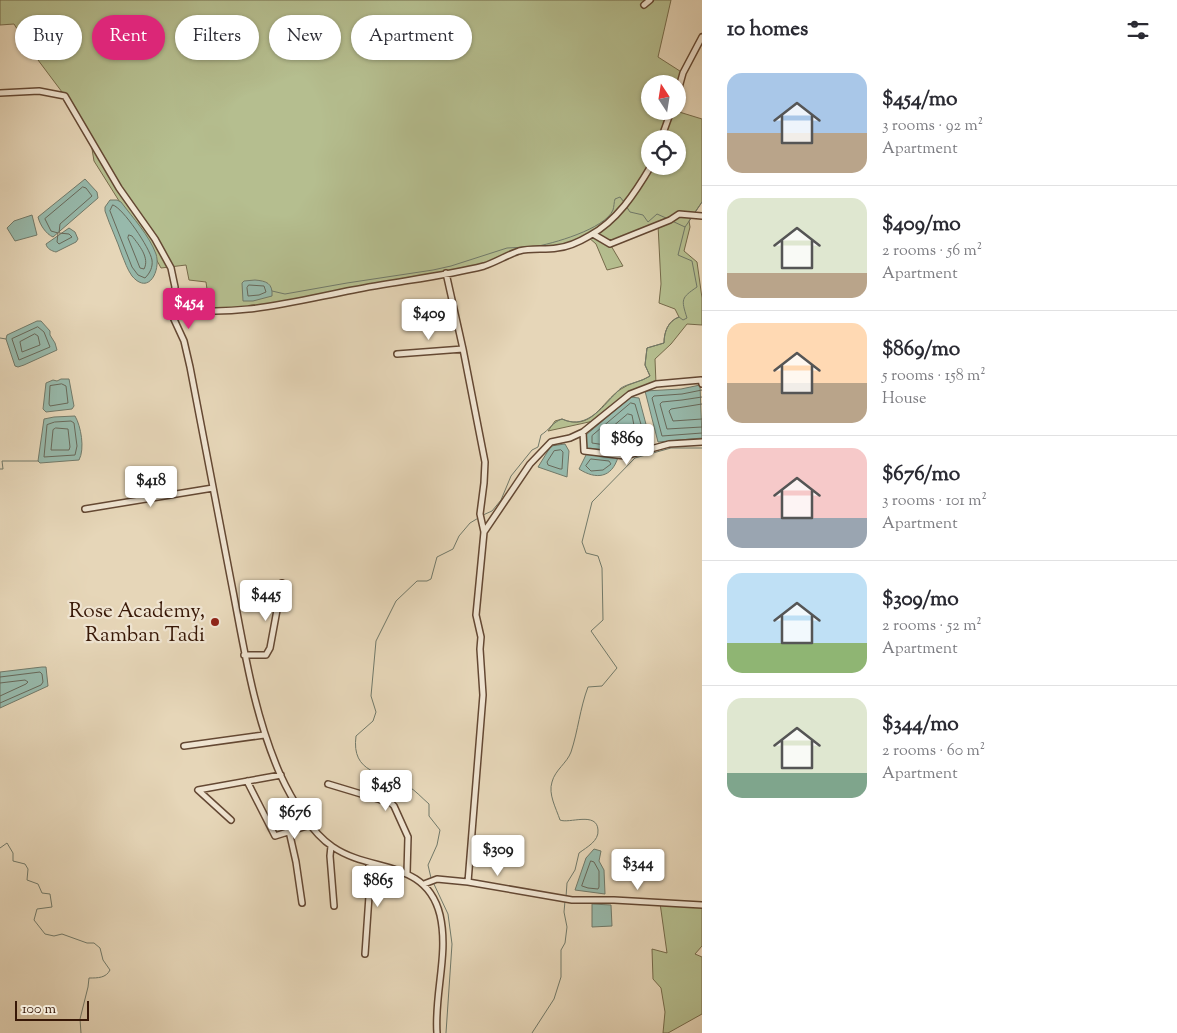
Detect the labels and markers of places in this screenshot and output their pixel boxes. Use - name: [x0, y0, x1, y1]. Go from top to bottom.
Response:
- pin: $454: [159, 288, 219, 330]
- pin: $409: [399, 298, 459, 341]
- pin: $869: [597, 424, 657, 466]
- pin: $418: [121, 466, 181, 508]
- pin: $445: [236, 580, 296, 622]
- place label: Rose Academy, Ramban Tadi: [69, 597, 205, 651]
- marker: Rose Academy, Ramban Tadi: [209, 616, 221, 628]
- pin: $458: [356, 770, 416, 812]
- pin: $676: [265, 798, 325, 840]
- pin: $309: [468, 834, 528, 877]
- pin: $344: [608, 848, 668, 891]
- pin: $865: [348, 866, 408, 908]

